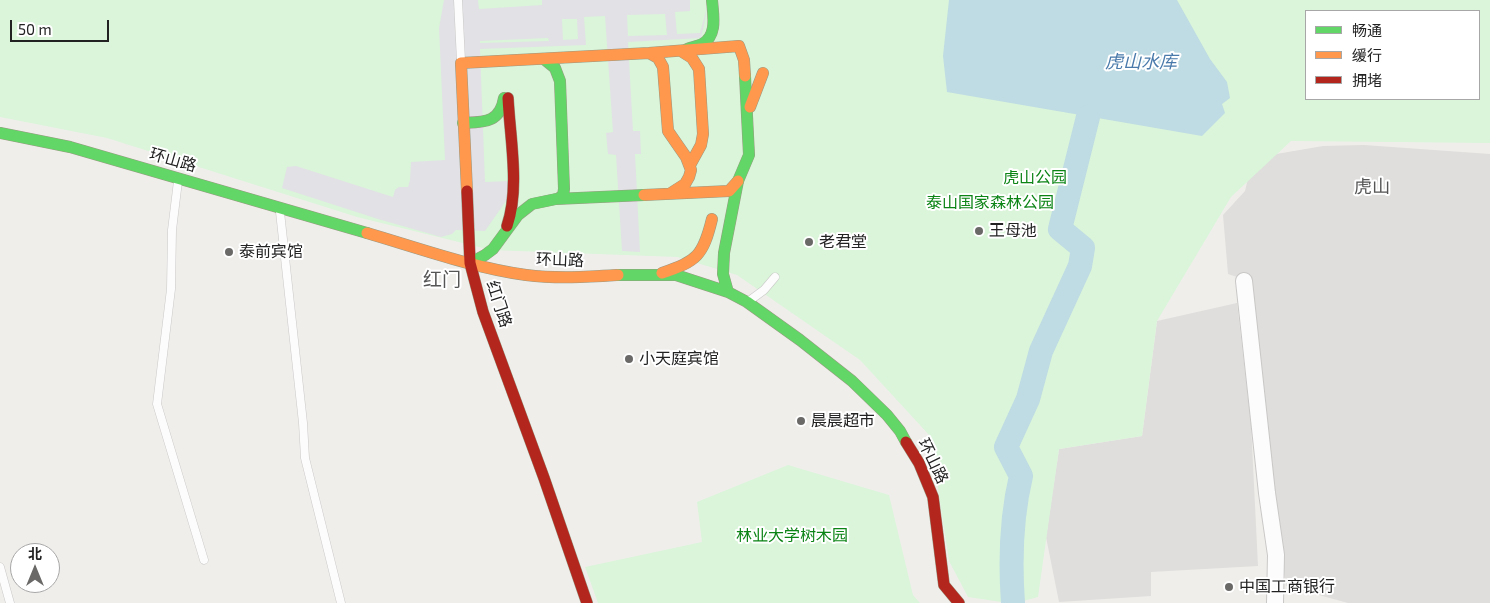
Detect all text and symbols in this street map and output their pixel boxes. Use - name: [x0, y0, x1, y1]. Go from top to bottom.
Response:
- scale bar: [12, 10, 111, 42]
- legend: [1305, 10, 1480, 100]
- text: 50 m: [18, 20, 52, 38]
- text: 畅通: [1352, 21, 1382, 39]
- text: 缓行: [1352, 46, 1382, 64]
- water label: 虎山水库: [1105, 51, 1177, 73]
- text: 拥堵: [1352, 71, 1382, 89]
- street label: 环山路: [147, 144, 199, 176]
- park label: 虎山公园: [1003, 168, 1067, 188]
- district label: 虎山: [1354, 176, 1390, 198]
- park label: 泰山国家森林公园: [926, 193, 1054, 213]
- place label: 王母池: [989, 221, 1037, 241]
- marker: 王母池: [973, 225, 985, 237]
- place label: 老君堂: [819, 232, 867, 252]
- marker: 老君堂: [803, 236, 815, 248]
- place label: 泰前宾馆: [239, 242, 303, 262]
- marker: 泰前宾馆: [223, 246, 235, 258]
- street label: 环山路: [536, 250, 584, 270]
- district label: 红门: [423, 269, 461, 291]
- street label: 红门路: [482, 278, 516, 330]
- place label: 小天庭宾馆: [639, 349, 719, 369]
- marker: 小天庭宾馆: [623, 353, 635, 365]
- place label: 晨晨超市: [811, 411, 875, 431]
- marker: 晨晨超市: [795, 415, 807, 427]
- street label: 环山路: [914, 435, 952, 487]
- park label: 林业大学树木园: [736, 526, 848, 546]
- north arrow: [10, 543, 60, 593]
- text: 北: [28, 545, 42, 562]
- place label: 中国工商银行: [1239, 577, 1335, 597]
- marker: 中国工商银行: [1223, 581, 1235, 593]

